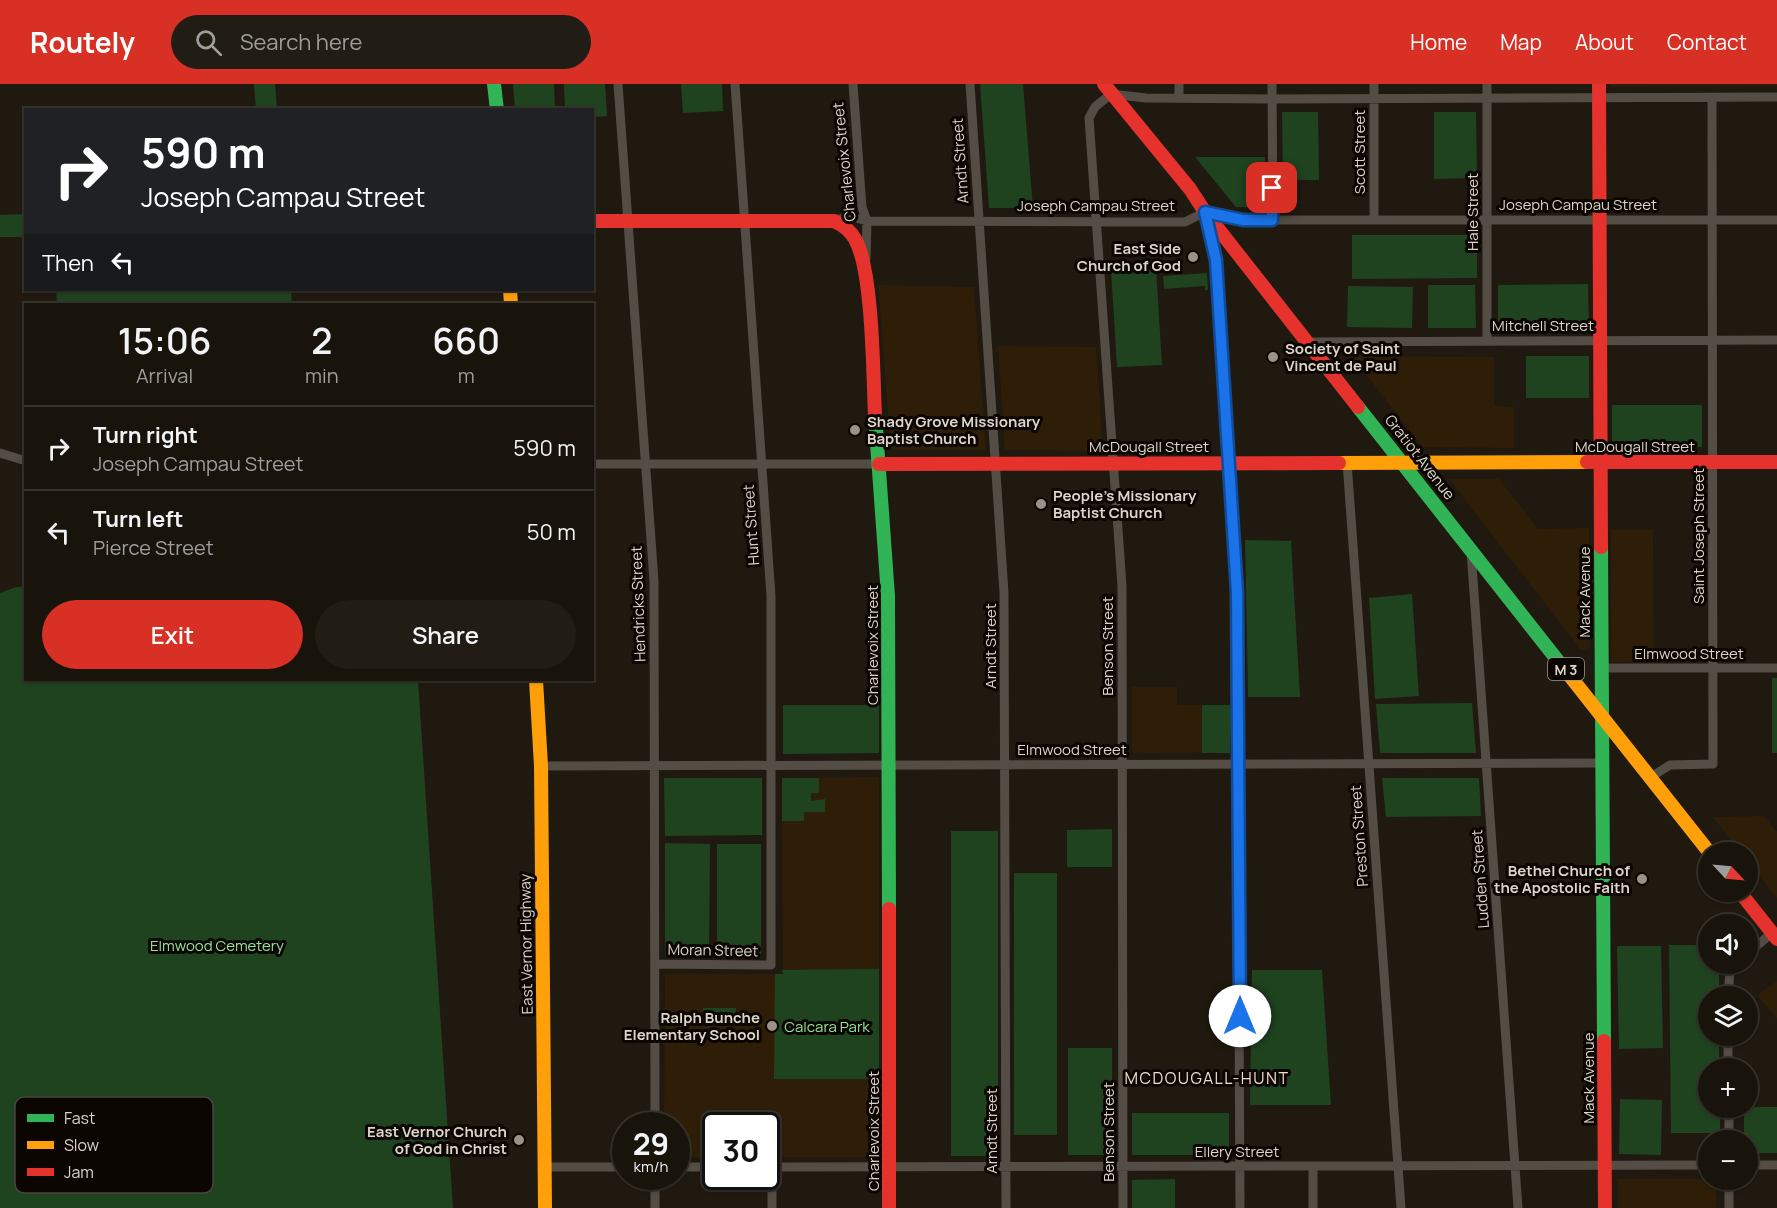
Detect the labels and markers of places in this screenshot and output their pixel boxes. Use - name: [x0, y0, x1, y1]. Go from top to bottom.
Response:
- pin: [1246, 162, 1297, 213]
- place label: East Side Church of God: [1077, 238, 1181, 276]
- marker: East Side Church of God: [1186, 250, 1200, 264]
- place label: Society of Saint Vincent de Paul: [1285, 338, 1400, 376]
- marker: Society of Saint Vincent de Paul: [1266, 350, 1280, 364]
- place label: Shady Grove Missionary Baptist Church: [867, 411, 1041, 449]
- marker: Shady Grove Missionary Baptist Church: [848, 423, 862, 437]
- place label: People's Missionary Baptist Church: [1053, 485, 1197, 523]
- marker: People's Missionary Baptist Church: [1034, 497, 1048, 511]
- place label: Bethel Church of the Apostolic Faith: [1494, 860, 1630, 898]
- marker: Bethel Church of the Apostolic Faith: [1635, 872, 1649, 886]
- place label: Ralph Bunche Elementary School: [624, 1007, 760, 1045]
- marker: Ralph Bunche Elementary School: [765, 1019, 779, 1033]
- place label: East Vernor Church of God in Christ: [367, 1121, 507, 1159]
- marker: East Vernor Church of God in Christ: [512, 1133, 526, 1147]

